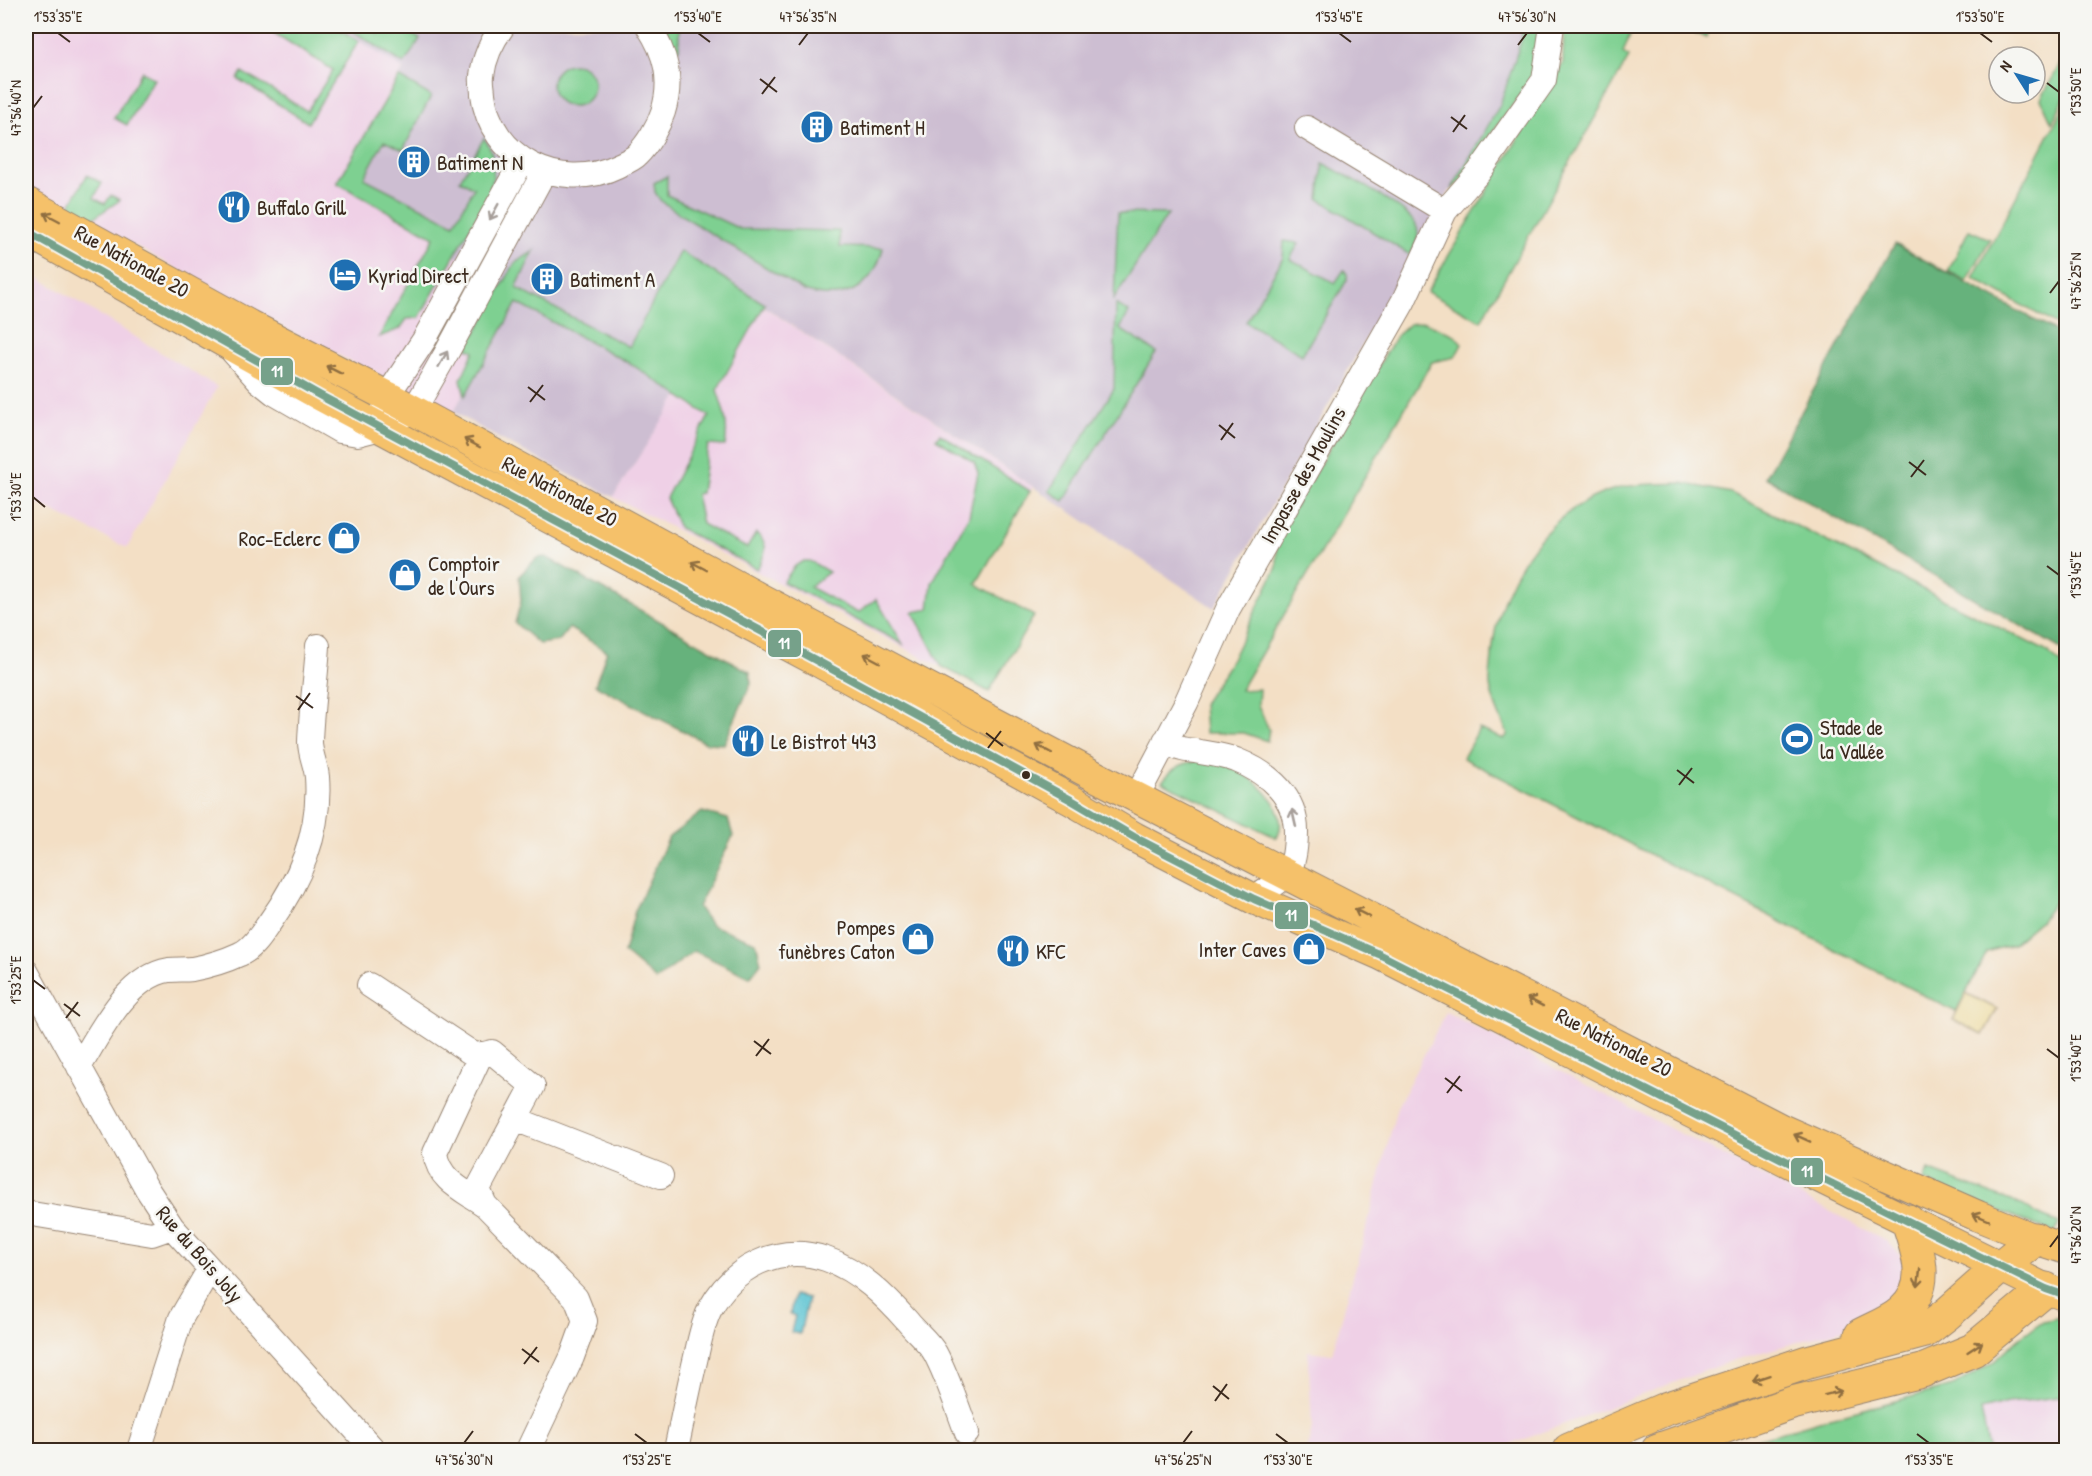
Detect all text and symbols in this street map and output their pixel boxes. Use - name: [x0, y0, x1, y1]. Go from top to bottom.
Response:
- text: 1°53'35"E: [34, 6, 83, 27]
- text: 1°53'40"E: [674, 6, 722, 27]
- text: 47°56'35"N: [780, 6, 836, 27]
- text: 1°53'45"E: [1315, 6, 1363, 27]
- text: 47°56'30"N: [1498, 6, 1556, 27]
- text: 1°53'50"E: [1956, 6, 2005, 27]
- north arrow: [1987, 45, 2047, 105]
- text: N: [1994, 56, 2017, 76]
- text: 1°53'50"E: [2065, 67, 2086, 116]
- text: 47°56'40"N: [5, 80, 26, 136]
- building icon: Batiment H: [799, 109, 835, 145]
- place label: Batiment H: [840, 113, 925, 142]
- building icon: Batiment N: [396, 144, 432, 180]
- place label: Batiment N: [437, 148, 523, 177]
- restaurant icon: Buffalo Grill: [216, 189, 252, 225]
- place label: Buffalo Grill: [257, 193, 347, 222]
- one-way arrow: [488, 203, 500, 220]
- one-way arrow: [44, 211, 61, 223]
- street label: Rue Nationale 20: [70, 218, 194, 304]
- text: 47°56'25"N: [2065, 252, 2086, 310]
- hotel icon: Kyriad Direct: [327, 257, 363, 293]
- place label: Kyriad Direct: [368, 261, 469, 290]
- building icon: Batiment A: [529, 261, 565, 297]
- place label: Batiment A: [570, 265, 655, 294]
- one-way arrow: [438, 351, 449, 369]
- line badge: 11: [260, 357, 294, 386]
- text: 11: [271, 360, 283, 382]
- one-way arrow: [326, 364, 344, 375]
- street label: Impasse des Moulins: [1253, 401, 1353, 549]
- one-way arrow: [464, 437, 482, 448]
- street label: Rue Nationale 20: [497, 448, 623, 534]
- text: 1°53'30"E: [5, 472, 26, 522]
- shop icon: Roc-Eclerc: [326, 520, 362, 556]
- place label: Roc-Eclerc: [239, 524, 322, 553]
- place label: Comptoir de l'Ours: [428, 549, 500, 602]
- text: 1°53'45"E: [2065, 551, 2086, 599]
- shop icon: Comptoir de l'Ours: [387, 557, 423, 593]
- one-way arrow: [691, 560, 709, 571]
- line badge: 11: [767, 629, 802, 658]
- text: 11: [778, 632, 790, 654]
- one-way arrow: [863, 651, 881, 663]
- place label: Stade de la Vallée: [1820, 713, 1884, 766]
- sports icon: Stade de la Vallée: [1779, 721, 1815, 757]
- restaurant icon: Le Bistrot 443: [730, 723, 766, 759]
- place label: Le Bistrot 443: [771, 727, 876, 756]
- one-way arrow: [1036, 743, 1053, 755]
- unlabelled marker: [1020, 769, 1032, 781]
- one-way arrow: [1288, 809, 1299, 828]
- line badge: 11: [1274, 901, 1309, 930]
- text: 11: [1285, 904, 1297, 926]
- one-way arrow: [1353, 907, 1371, 918]
- place label: Pompes funèbres Caton: [778, 913, 895, 966]
- shop icon: Pompes funèbres Caton: [900, 921, 936, 957]
- shop icon: Inter Caves: [1291, 931, 1327, 967]
- restaurant icon: KFC: [995, 933, 1031, 969]
- place label: Inter Caves: [1198, 935, 1286, 964]
- place label: KFC: [1036, 937, 1066, 966]
- text: 1°53'25"E: [5, 955, 26, 1005]
- one-way arrow: [1527, 996, 1544, 1008]
- street label: Rue Nationale 20: [1551, 1000, 1677, 1084]
- text: 1°53'40"E: [2065, 1034, 2086, 1082]
- one-way arrow: [1794, 1132, 1812, 1144]
- line badge: 11: [1790, 1157, 1824, 1186]
- text: 11: [1801, 1160, 1813, 1182]
- street label: Rue du Bois Joly: [150, 1199, 250, 1309]
- text: 47°56'20"N: [2065, 1206, 2086, 1264]
- one-way arrow: [1972, 1211, 1990, 1222]
- one-way arrow: [1913, 1268, 1924, 1287]
- one-way arrow: [1966, 1341, 1983, 1354]
- one-way arrow: [1753, 1373, 1771, 1384]
- one-way arrow: [1823, 1386, 1842, 1398]
- text: 47°56'30"N: [435, 1449, 493, 1470]
- text: 1°53'25"E: [623, 1449, 672, 1470]
- text: 47°56'25"N: [1154, 1449, 1212, 1470]
- text: 1°53'30"E: [1263, 1449, 1313, 1470]
- text: 1°53'35"E: [1905, 1449, 1954, 1470]

